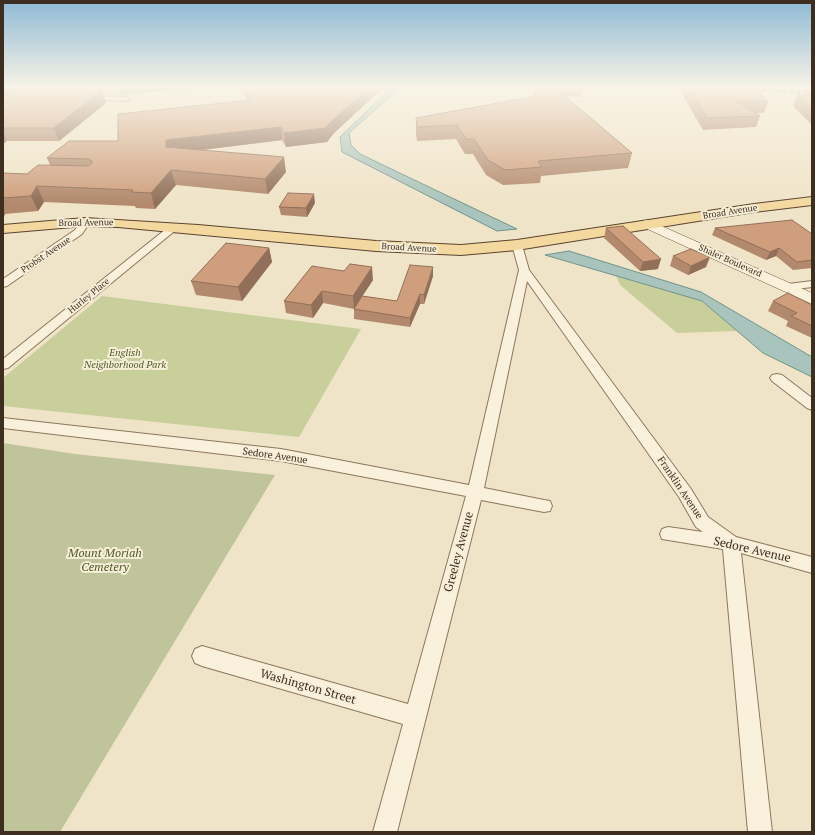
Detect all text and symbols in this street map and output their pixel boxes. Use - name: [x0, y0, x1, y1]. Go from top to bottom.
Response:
- street label: Broad Avenue: [702, 202, 758, 222]
- street label: Broad Avenue: [58, 217, 114, 229]
- street label: Probst Avenue: [19, 234, 73, 276]
- street label: Broad Avenue: [381, 241, 437, 255]
- street label: Shaler Boulevard: [697, 242, 763, 280]
- street label: Hurley Place: [66, 276, 112, 316]
- park label: English Neighborhood Park: [84, 347, 166, 370]
- street label: Sedore Avenue: [242, 445, 308, 467]
- street label: Franklin Avenue: [655, 455, 705, 521]
- street label: Greeley Avenue: [441, 510, 477, 594]
- street label: Sedore Avenue: [712, 534, 792, 566]
- park label: Mount Moriah Cemetery: [68, 547, 142, 575]
- street label: Washington Street: [258, 666, 358, 708]

